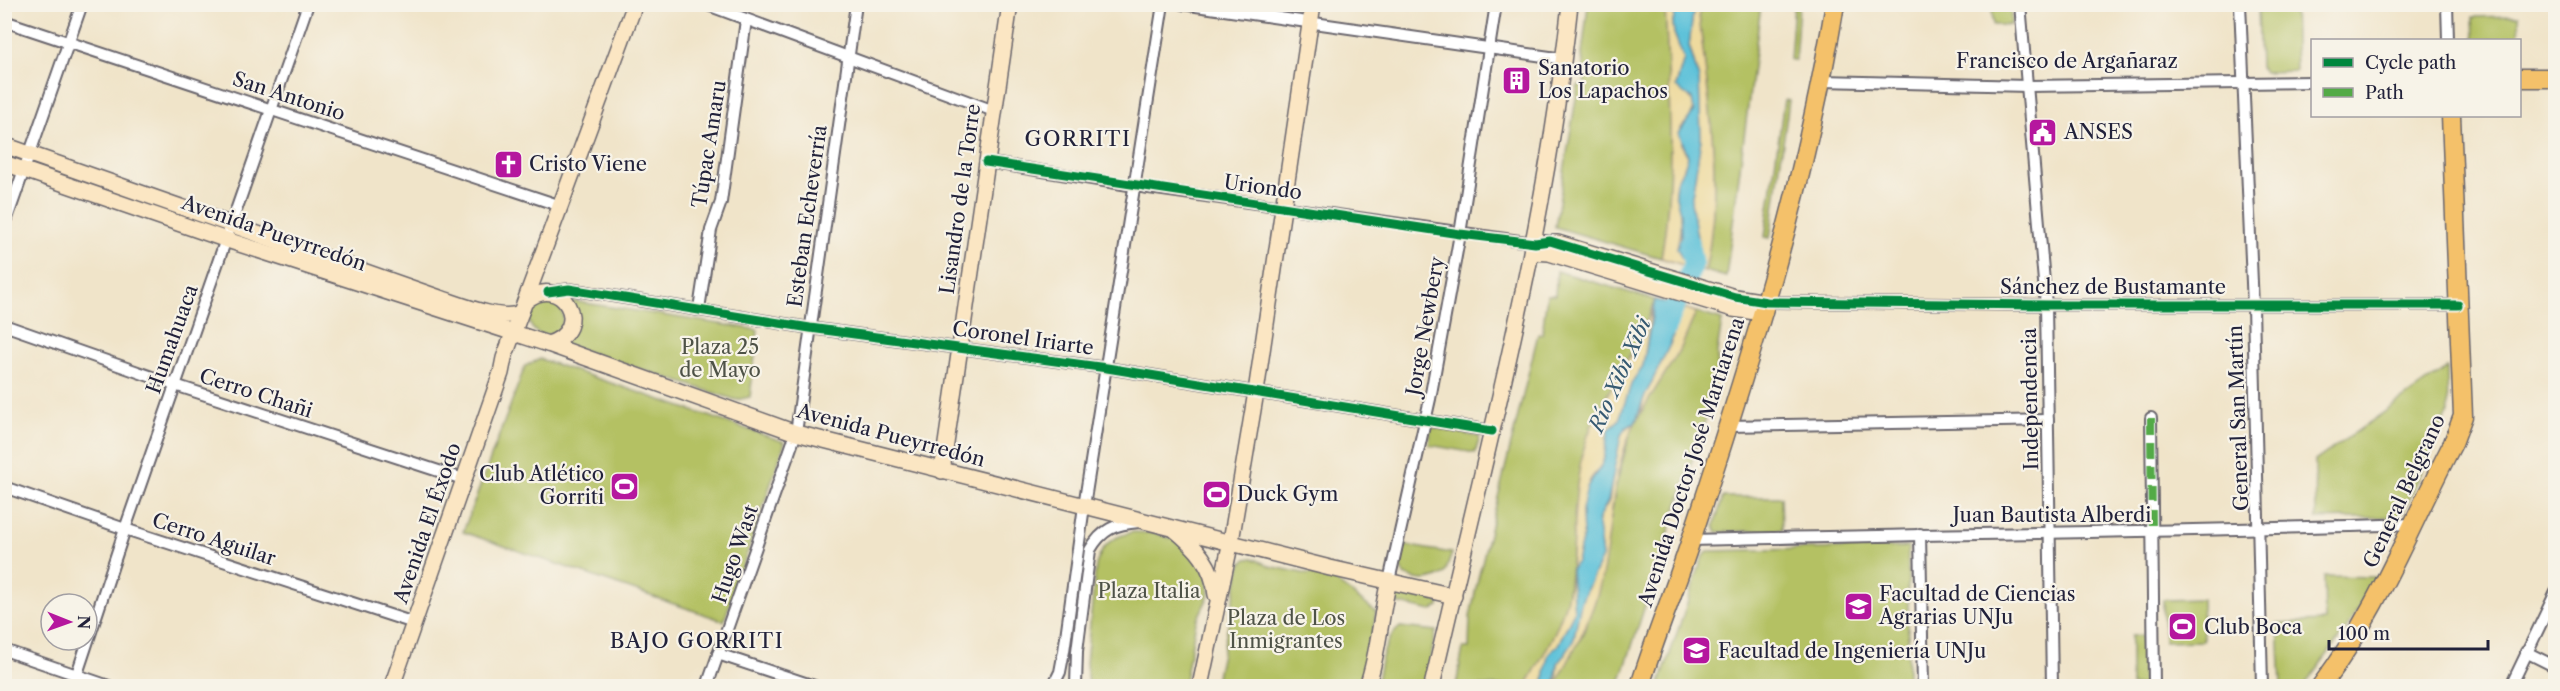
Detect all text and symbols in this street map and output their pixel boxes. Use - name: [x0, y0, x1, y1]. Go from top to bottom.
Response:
- legend: [2311, 39, 2521, 117]
- street label: Francisco de Argañaraz: [1956, 49, 2178, 73]
- text: Cycle path: [2365, 52, 2456, 74]
- place label: Sanatorio Los Lapachos: [1538, 56, 1668, 103]
- building icon: Sanatorio Los Lapachos: [1501, 64, 1533, 96]
- street label: San Antonio: [230, 67, 348, 125]
- street label: Túpac Amaru: [687, 78, 731, 210]
- text: Path: [2365, 82, 2404, 104]
- street label: Lisandro de la Torre: [935, 102, 985, 296]
- public building icon: ANSES: [2027, 116, 2059, 148]
- place label: ANSES: [2063, 120, 2133, 144]
- street label: Esteban Echeverría: [782, 123, 832, 309]
- district label: GORRITI: [1025, 126, 1131, 151]
- church icon: Cristo Viene: [492, 148, 524, 180]
- place label: Cristo Viene: [529, 152, 647, 176]
- street label: Uriondo: [1222, 170, 1304, 204]
- street label: Avenida Pueyrredón: [178, 190, 370, 276]
- street label: Jorge Newbery: [1400, 254, 1449, 400]
- street label: Sánchez de Bustamante: [2000, 275, 2226, 299]
- street label: Humahuaca: [141, 281, 203, 397]
- water label: Río Xibi Xibi: [1582, 312, 1656, 438]
- street label: Avenida Doctor José Martiarena: [1633, 314, 1749, 611]
- street label: Coronel Iriarte: [951, 316, 1095, 360]
- street label: General San Martín: [2223, 324, 2253, 511]
- street label: Independencia: [2017, 327, 2043, 470]
- park label: Plaza 25 de Mayo: [679, 335, 761, 382]
- street label: Cerro Chañi: [196, 363, 316, 423]
- street label: Avenida Pueyrredón: [793, 398, 988, 472]
- street label: General Belgrano: [2358, 410, 2450, 572]
- street label: Avenida El Éxodo: [387, 439, 466, 607]
- place label: Club Atlético Gorriti: [479, 462, 604, 509]
- sports icon: Club Atlético Gorriti: [609, 470, 641, 502]
- sports icon: Duck Gym: [1200, 478, 1232, 510]
- place label: Duck Gym: [1237, 482, 1339, 506]
- street label: Hugo Wast: [707, 502, 763, 606]
- street label: Juan Bautista Alberdi: [1950, 503, 2151, 527]
- street label: Cerro Aguilar: [149, 508, 279, 570]
- park label: Plaza Italia: [1097, 579, 1201, 603]
- place label: Facultad de Ciencias Agrarias UNJu: [1878, 582, 2076, 629]
- school or university icon: Facultad de Ciencias Agrarias UNJu: [1842, 590, 1874, 622]
- north arrow: [39, 592, 99, 652]
- park label: Plaza de Los Inmigrantes: [1227, 606, 1345, 653]
- sports icon: Club Boca: [2167, 611, 2199, 643]
- scale bar: [2329, 613, 2488, 651]
- text: N: [74, 615, 94, 629]
- place label: Club Boca: [2204, 615, 2303, 639]
- text: 100 m: [2338, 623, 2390, 645]
- district label: BAJO GORRITI: [610, 628, 784, 653]
- school or university icon: Facultad de Ingeniería UNJu: [1681, 635, 1713, 667]
- place label: Facultad de Ingeniería UNJu: [1718, 639, 1986, 663]

